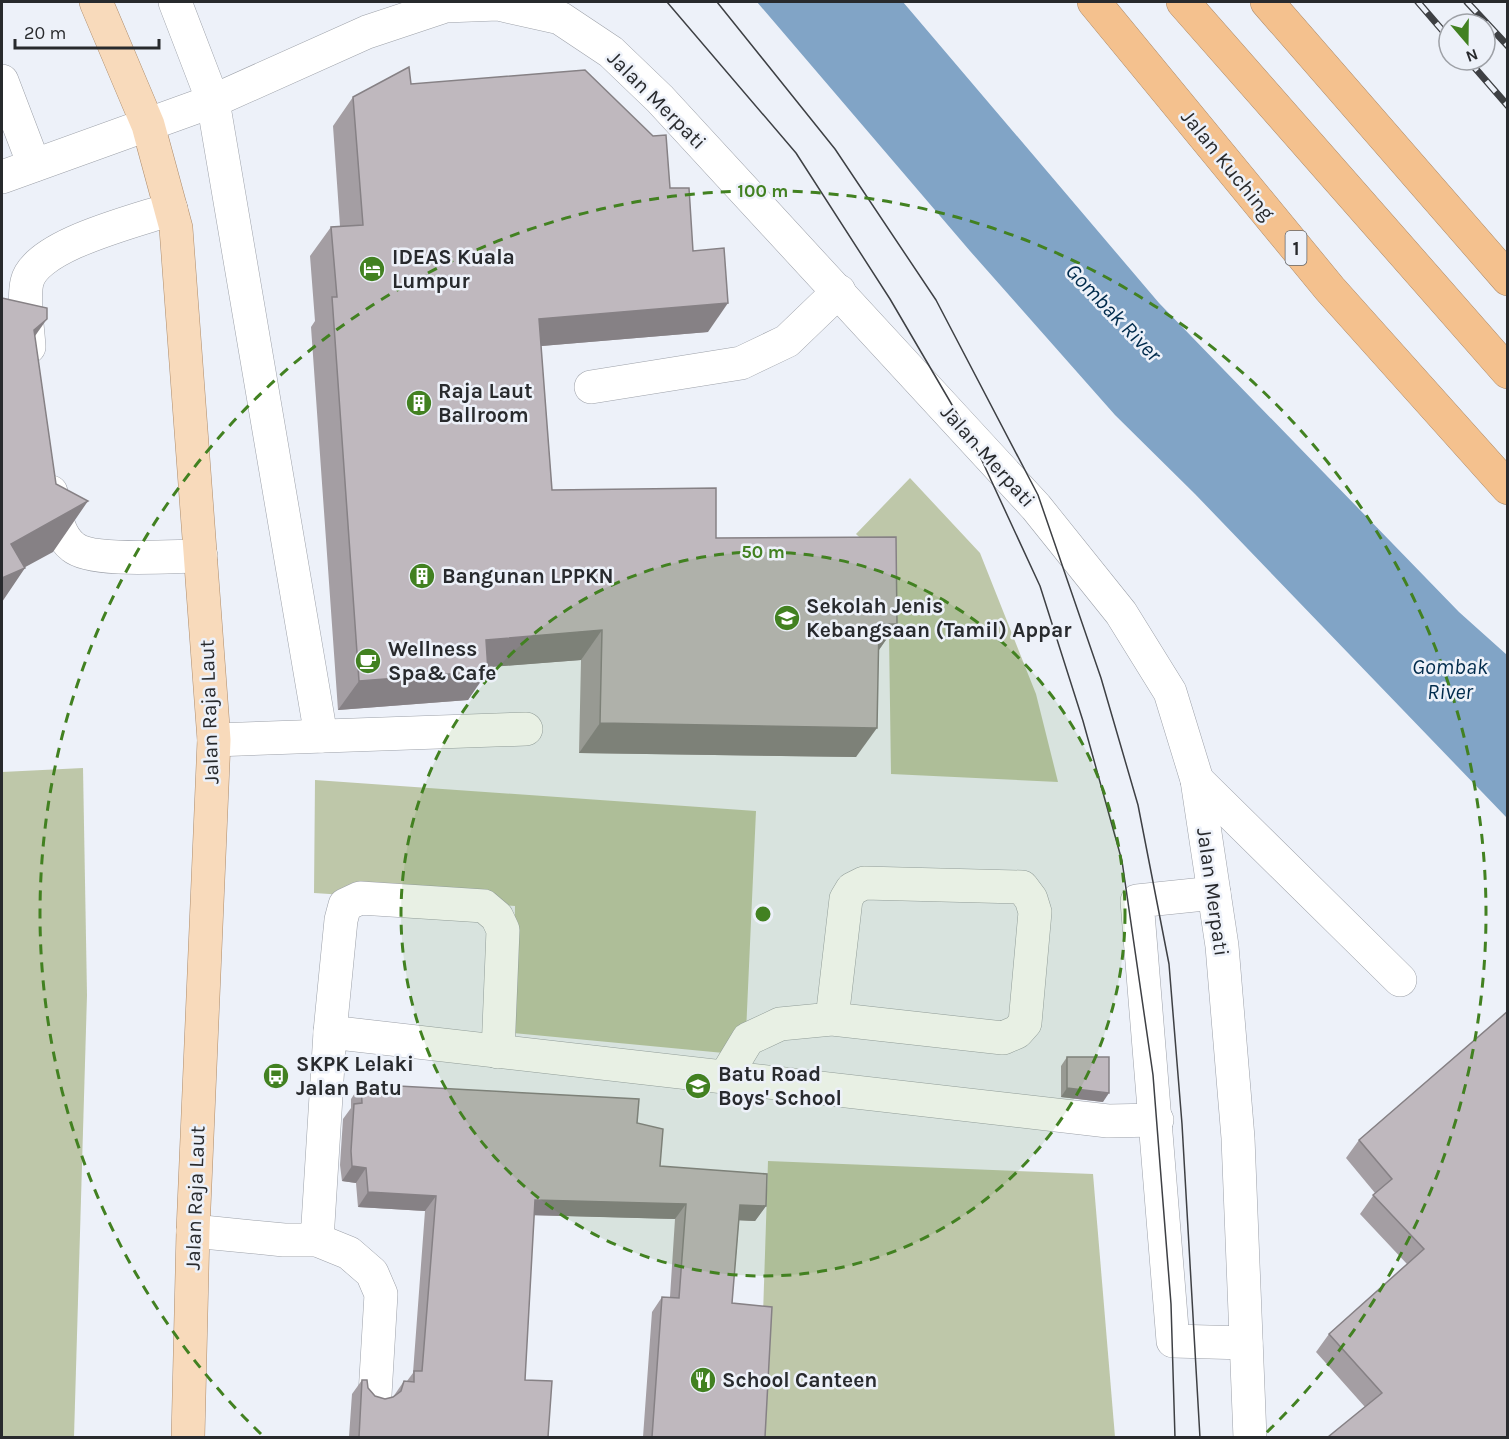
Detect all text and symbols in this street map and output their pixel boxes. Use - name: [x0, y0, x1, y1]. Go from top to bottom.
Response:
- scale bar: [15, 12, 159, 50]
- north arrow: [1437, 12, 1497, 72]
- text: 20 m: [24, 22, 66, 44]
- text: N: [1463, 45, 1481, 67]
- street label: Jalan Merpati: [603, 46, 711, 154]
- street label: Jalan Kuching: [1176, 105, 1280, 225]
- text: 100 m: [738, 180, 788, 202]
- road number: 1: [1286, 231, 1306, 265]
- place label: IDEAS Kuala Lumpur: [392, 245, 515, 293]
- hotel icon: IDEAS Kuala Lumpur: [357, 254, 387, 284]
- water label: Gombak River: [1060, 258, 1168, 368]
- place label: Raja Laut Ballroom: [438, 379, 533, 427]
- building icon: Raja Laut Ballroom: [404, 388, 434, 418]
- street label: Jalan Merpati: [936, 400, 1040, 512]
- text: 50 m: [741, 541, 785, 563]
- building icon: Bangunan LPPKN: [407, 561, 437, 591]
- place label: Bangunan LPPKN: [442, 564, 614, 588]
- place label: Sekolah Jenis Kebangsaan (Tamil) Appar: [806, 594, 1072, 642]
- school or university icon: Sekolah Jenis Kebangsaan (Tamil) Appar: [772, 603, 802, 633]
- place label: Wellness Spa& Cafe: [388, 637, 497, 685]
- street label: Jalan Raja Laut: [194, 639, 224, 785]
- cafe icon: Wellness Spa& Cafe: [353, 646, 383, 676]
- water label: Gombak River: [1412, 654, 1489, 705]
- street label: Jalan Merpati: [1192, 826, 1234, 958]
- centre of rings: [753, 904, 773, 924]
- place label: SKPK Lelaki Jalan Batu: [296, 1052, 414, 1100]
- bus stop icon: SKPK Lelaki Jalan Batu: [261, 1061, 291, 1091]
- place label: Batu Road Boys' School: [718, 1062, 842, 1110]
- school or university icon: Batu Road Boys' School: [683, 1071, 713, 1101]
- street label: Jalan Raja Laut: [180, 1125, 210, 1271]
- restaurant icon: School Canteen: [688, 1365, 718, 1395]
- place label: School Canteen: [722, 1368, 877, 1392]

